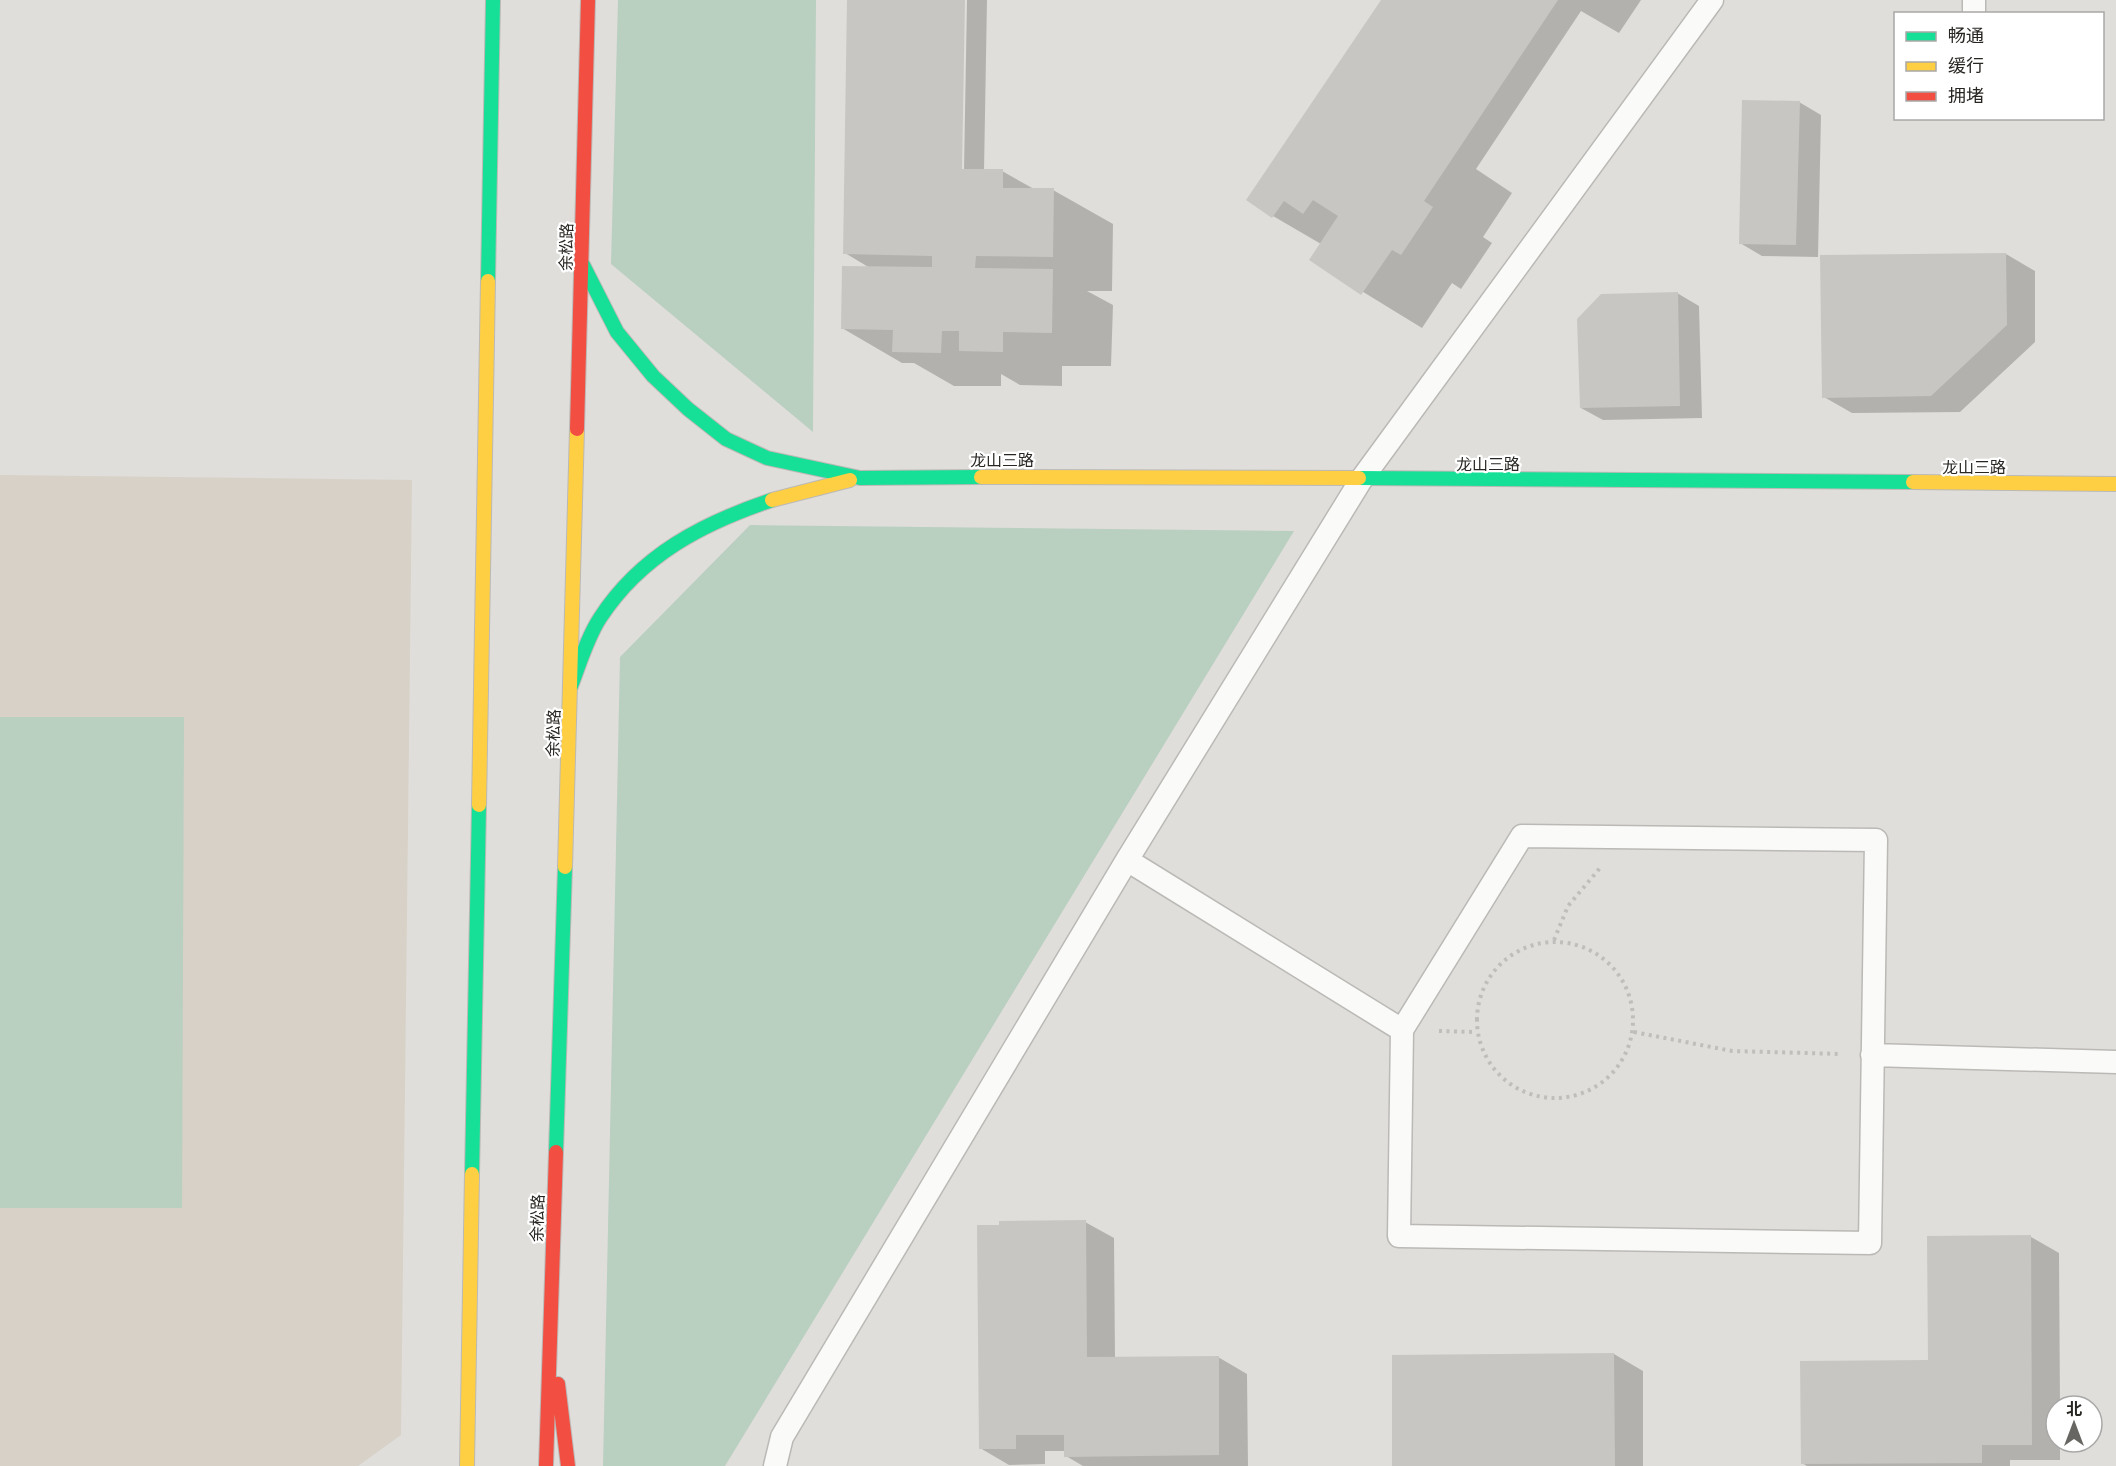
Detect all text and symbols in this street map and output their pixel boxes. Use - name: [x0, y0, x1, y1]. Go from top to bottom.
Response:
- legend: [1894, 12, 2104, 120]
- text: 畅通: [1948, 23, 1984, 47]
- text: 缓行: [1948, 53, 1984, 77]
- text: 拥堵: [1948, 83, 1984, 107]
- street label: 余松路: [555, 223, 577, 271]
- street label: 龙山三路: [970, 449, 1034, 471]
- street label: 龙山三路: [1456, 453, 1520, 475]
- street label: 龙山三路: [1942, 456, 2006, 478]
- street label: 余松路: [541, 709, 565, 757]
- street label: 余松路: [525, 1194, 549, 1242]
- north arrow: [2044, 1394, 2104, 1454]
- text: 北: [2066, 1398, 2082, 1420]

